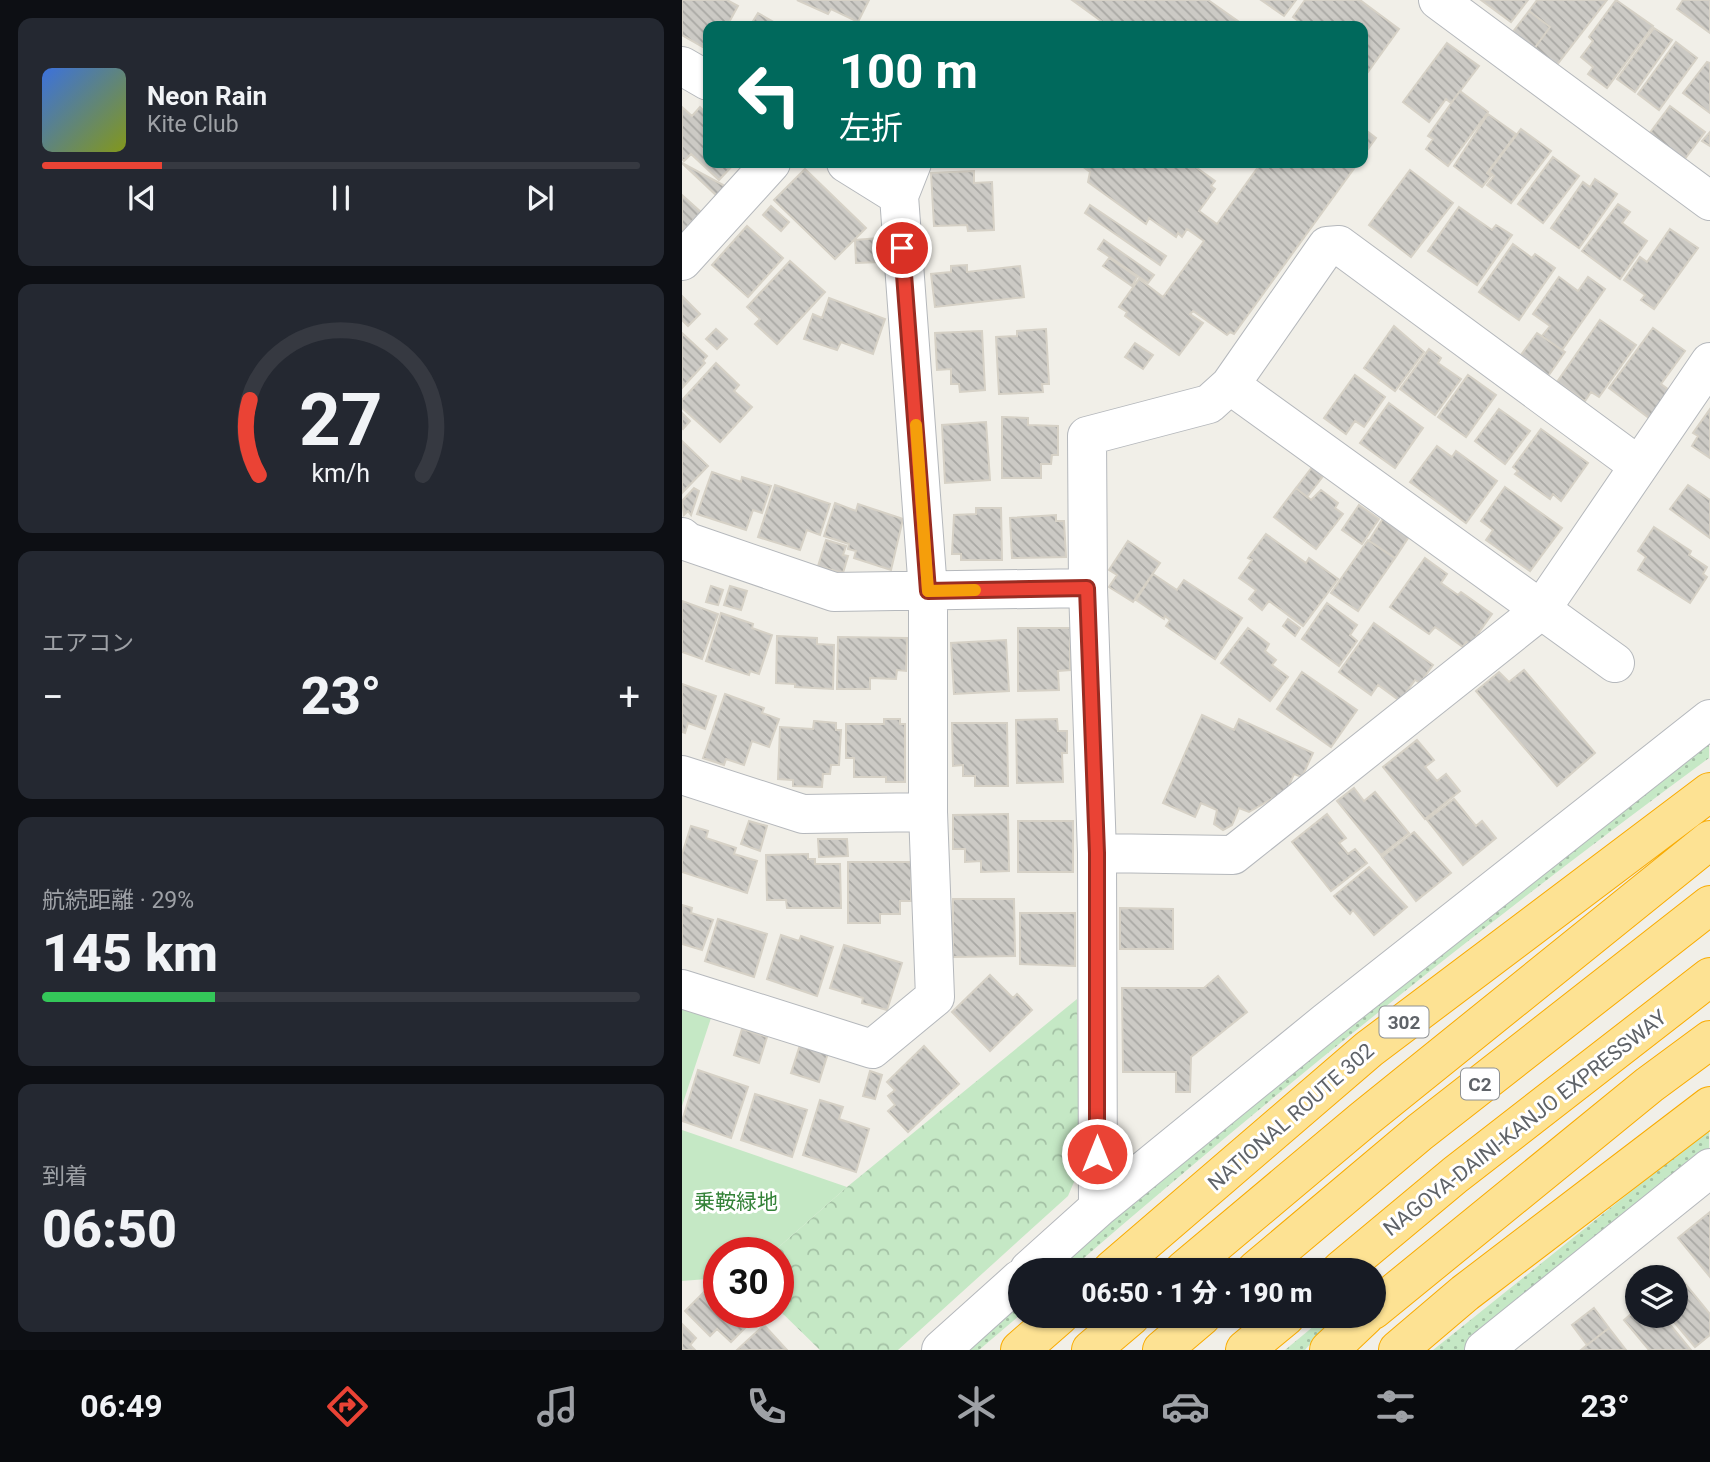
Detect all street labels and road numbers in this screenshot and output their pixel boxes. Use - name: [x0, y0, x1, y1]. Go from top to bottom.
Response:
- street label: NAGOYA-DAINI-KANJO EXPRESSWAY: [1379, 1005, 1672, 1241]
- road number: 302: [1380, 1006, 1428, 1038]
- street label: NATIONAL ROUTE 302: [1203, 1038, 1379, 1196]
- road number: C2: [1461, 1068, 1499, 1100]

